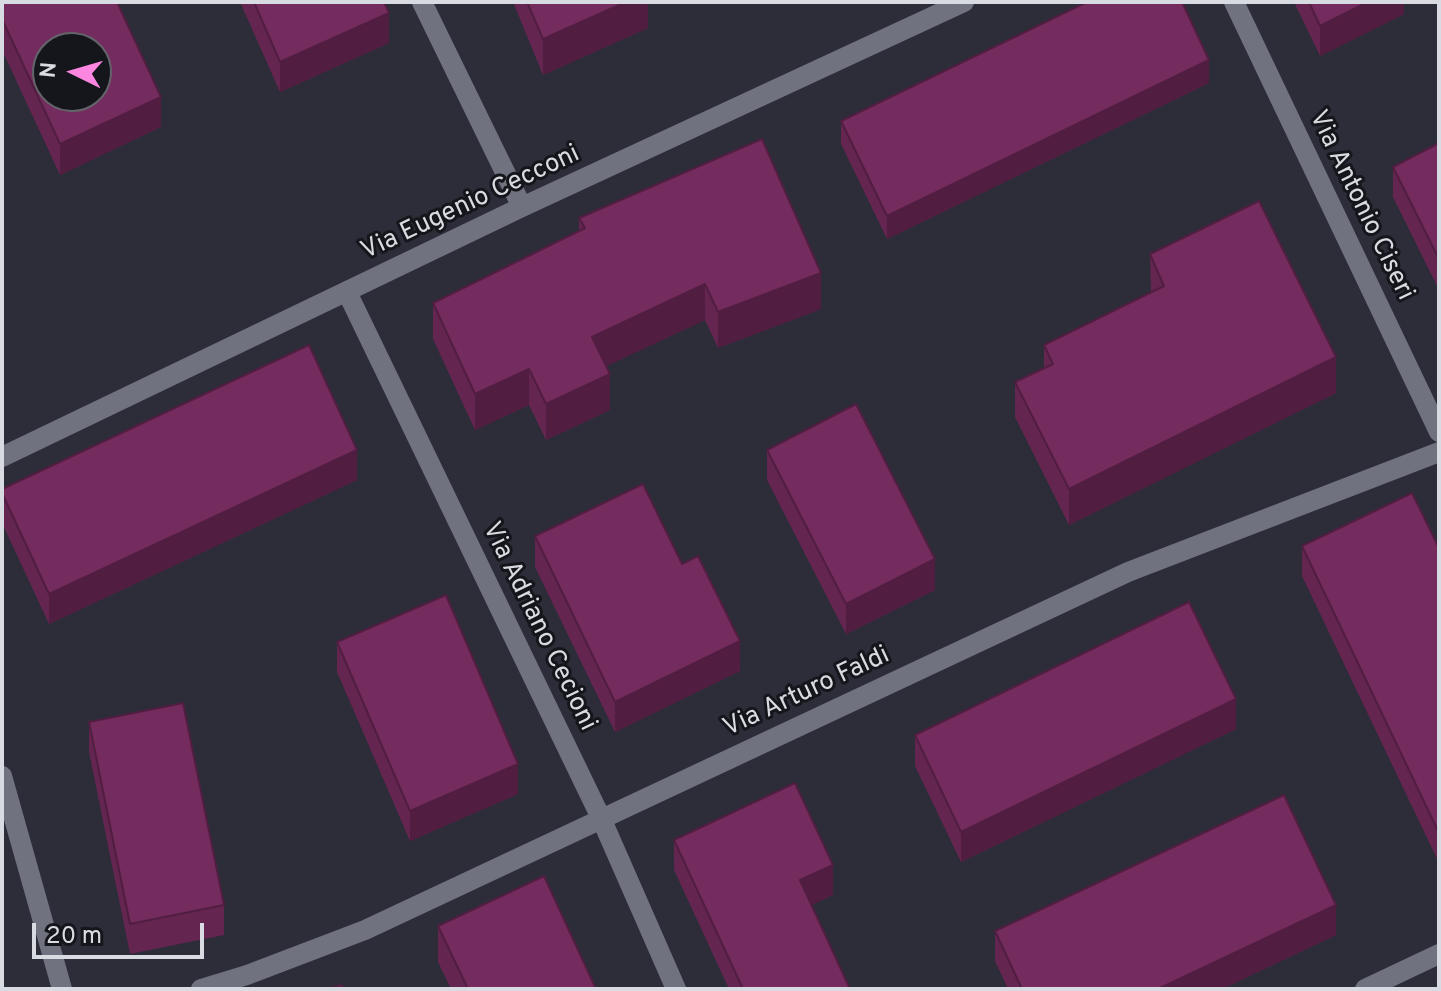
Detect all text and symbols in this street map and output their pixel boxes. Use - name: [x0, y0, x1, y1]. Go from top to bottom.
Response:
- north arrow: [32, 32, 112, 112]
- text: N: [35, 61, 64, 79]
- street label: Via Antonio Ciseri: [1301, 106, 1419, 306]
- street label: Via Eugenio Cecconi: [357, 140, 585, 268]
- street label: Via Adriano Cecioni: [474, 518, 602, 736]
- street label: Via Arturo Faldi: [719, 641, 895, 745]
- scale bar: [36, 907, 208, 957]
- text: 20 m: [46, 922, 102, 952]

